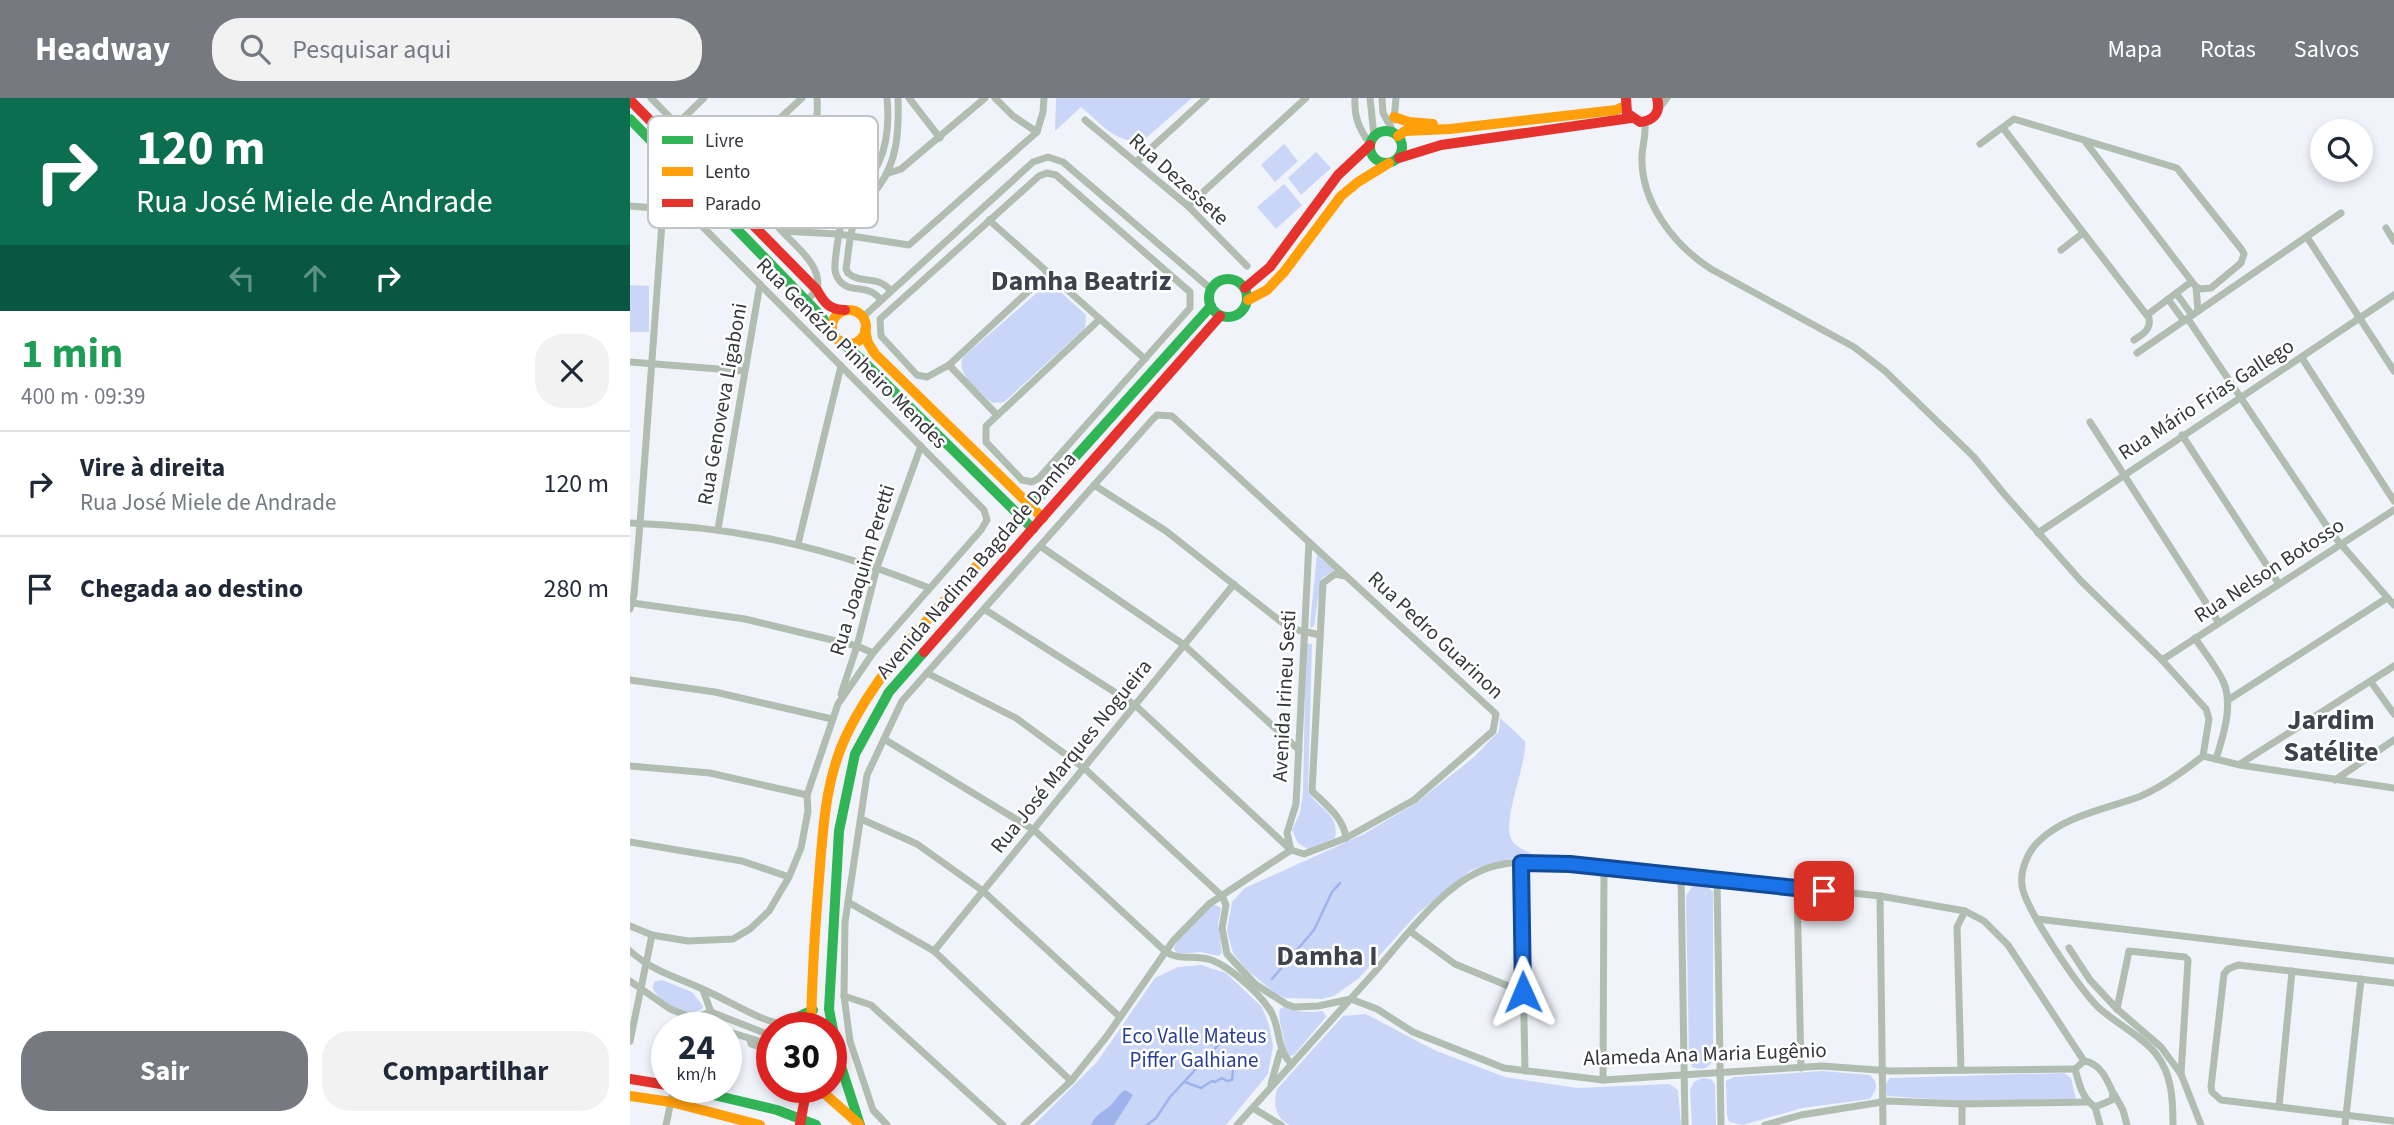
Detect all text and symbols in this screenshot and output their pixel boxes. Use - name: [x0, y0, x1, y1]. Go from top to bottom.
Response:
- search box: [212, 18, 702, 81]
- text: Headway: [35, 26, 170, 73]
- icon: search: [236, 30, 274, 68]
- text: Pesquisar aqui: [292, 31, 451, 68]
- text: Mapa: [2107, 32, 2162, 67]
- text: Rotas: [2200, 32, 2256, 67]
- text: Salvos: [2294, 32, 2359, 67]
- text: 120 m: [136, 114, 265, 184]
- legend: [648, 116, 878, 228]
- map controls: [2310, 119, 2373, 182]
- button: search: [2310, 119, 2373, 182]
- icon: right: [21, 126, 112, 217]
- street label: Rua Dezessete: [1122, 126, 1236, 232]
- text: Livre: [705, 128, 744, 155]
- text: Lento: [705, 159, 750, 186]
- text: Rua José Miele de Andrade: [136, 179, 493, 225]
- text: Parado: [705, 191, 761, 218]
- street label: Rua Genézio Pinheiro Mendes: [750, 251, 954, 455]
- icon: left: [223, 259, 261, 297]
- icon: ahead: [296, 259, 334, 297]
- icon: right: [369, 259, 407, 297]
- district label: Damha Beatriz: [991, 261, 1171, 301]
- street label: Rua Genoveva Ligaboni: [689, 301, 755, 507]
- text: 1 min: [21, 324, 123, 384]
- street label: Rua Mário Frias Gallego: [2112, 331, 2300, 467]
- button: close: [535, 334, 609, 408]
- text: 400 m · 09:39: [21, 380, 145, 413]
- street label: Avenida Nadima Bagdade Damha: [869, 445, 1083, 685]
- text: Vire à direita: [80, 449, 225, 486]
- icon: right: [21, 465, 59, 503]
- text: 120 m: [543, 465, 609, 502]
- street label: Rua Joaquim Peretti: [822, 481, 902, 659]
- text: Rua José Miele de Andrade: [80, 486, 336, 519]
- street label: Rua Nelson Botosso: [2188, 510, 2350, 630]
- street label: Rua Pedro Guarinon: [1361, 564, 1511, 706]
- icon: arrive: [21, 570, 59, 608]
- text: Chegada ao destino: [80, 570, 303, 607]
- text: 280 m: [543, 570, 609, 607]
- street label: Avenida Irineu Sesti: [1265, 609, 1303, 783]
- street label: Rua José Marques Nogueira: [983, 652, 1159, 860]
- district label: Jardim Satélite: [2284, 700, 2378, 772]
- pin: [1794, 861, 1854, 921]
- icon: arrive: [1805, 872, 1843, 910]
- district label: Damha I: [1276, 936, 1378, 976]
- position arrow: [1486, 955, 1560, 1029]
- speed limit sign: 30: [756, 1012, 847, 1103]
- park label: Eco Valle Mateus Piffer Galhiane: [1122, 1021, 1267, 1075]
- text: 24: [678, 1023, 715, 1073]
- button: Sair: [21, 1031, 308, 1111]
- button: Compartilhar: [322, 1031, 609, 1111]
- street label: Alameda Ana Maria Eugênio: [1583, 1035, 1827, 1073]
- text: km/h: [677, 1062, 716, 1087]

